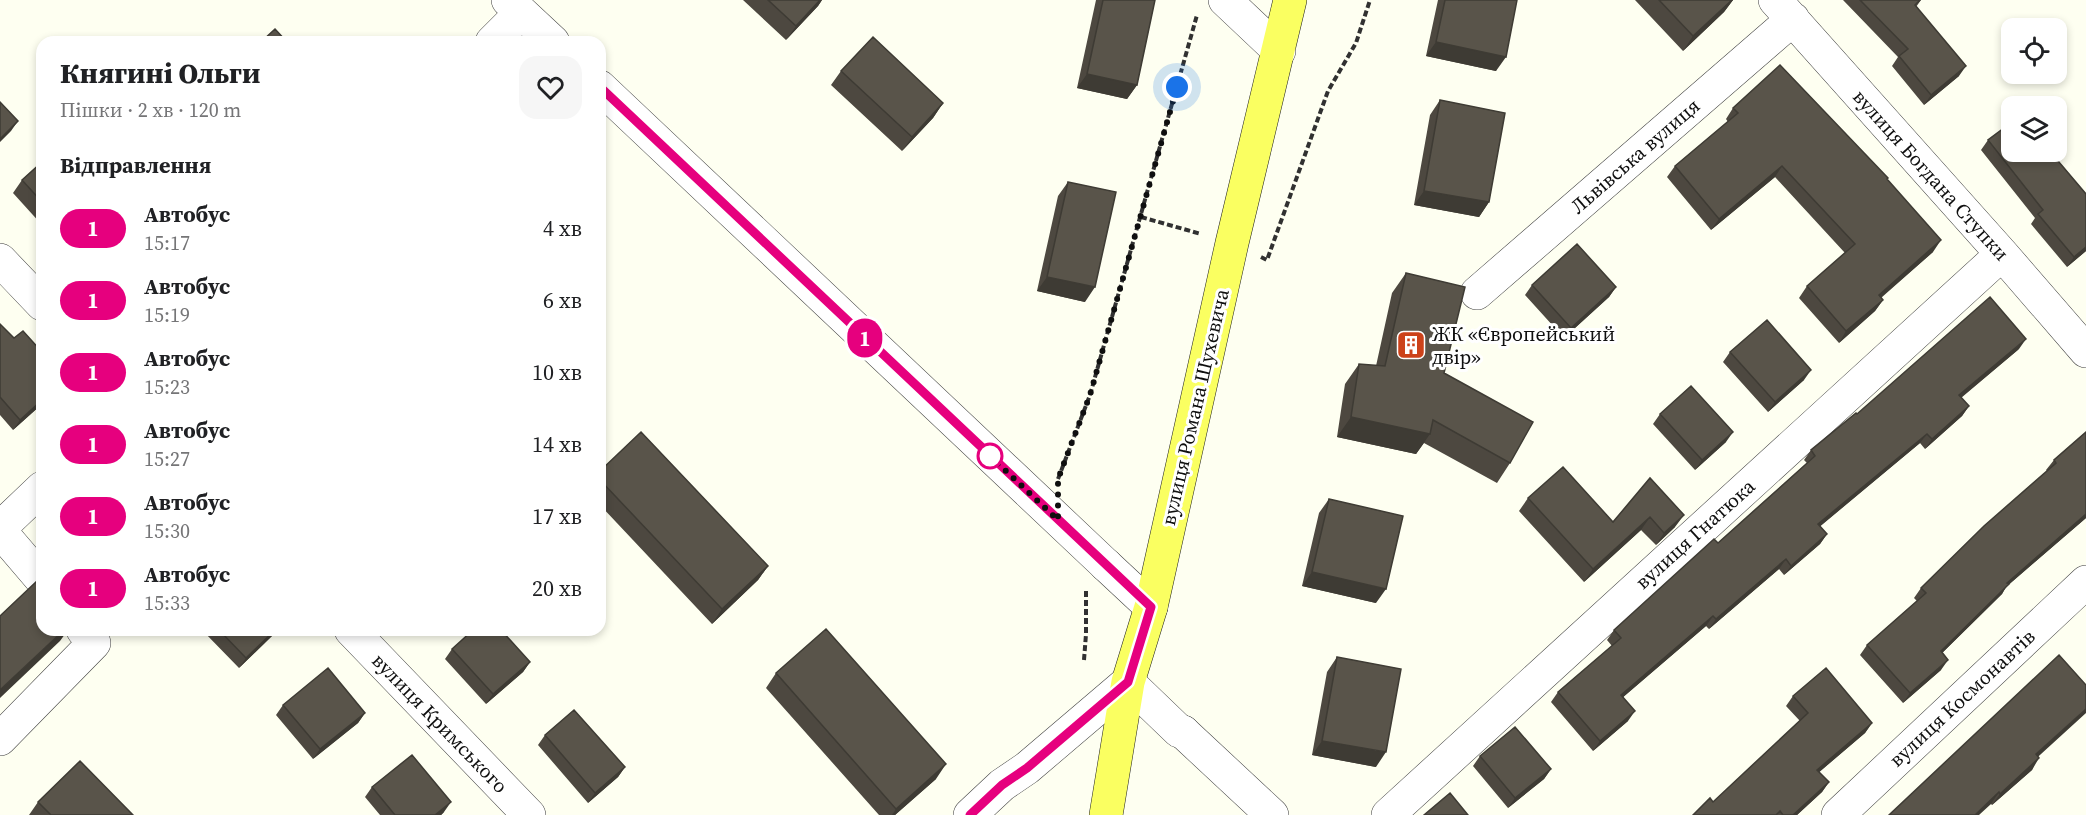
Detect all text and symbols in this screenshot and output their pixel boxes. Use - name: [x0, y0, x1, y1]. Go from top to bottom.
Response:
- map controls: [2001, 18, 2067, 162]
- button: locate: [2001, 18, 2067, 84]
- text: Княгині Ольги: [60, 54, 260, 92]
- button: heart: [519, 56, 582, 119]
- your location: [1162, 72, 1192, 102]
- street label: вулиця Богдана Ступки: [1846, 83, 2016, 267]
- street label: Львівська вулиця: [1564, 92, 1706, 220]
- text: Пішки · 2 хв · 120 m: [60, 96, 241, 124]
- button: layers: [2001, 96, 2067, 162]
- text: Відправлення: [60, 150, 211, 180]
- text: Автобус: [144, 199, 230, 229]
- text: 4 хв: [543, 213, 582, 243]
- text: 1: [87, 214, 99, 243]
- text: 15:17: [144, 229, 190, 257]
- text: Автобус: [144, 271, 230, 301]
- text: 6 хв: [543, 285, 582, 315]
- street label: вулиця Романа Шухевича: [1154, 285, 1236, 528]
- text: 1: [87, 286, 99, 315]
- text: 15:19: [144, 301, 190, 329]
- line badge: 1: [846, 318, 884, 358]
- place label: ЖК «Європейський двір»: [1432, 320, 1615, 371]
- text: 1: [859, 324, 871, 353]
- building icon: ЖК «Європейський двір»: [1395, 329, 1427, 361]
- text: Автобус: [144, 343, 230, 373]
- text: 10 хв: [532, 357, 582, 387]
- text: 1: [87, 358, 99, 387]
- text: 15:23: [144, 373, 190, 401]
- text: Автобус: [144, 415, 230, 445]
- text: 14 хв: [532, 429, 582, 459]
- text: 1: [87, 430, 99, 459]
- unlabelled marker: [977, 443, 1003, 469]
- text: 15:27: [144, 445, 190, 473]
- street label: вулиця Гнатюка: [1629, 472, 1762, 595]
- text: Автобус: [144, 487, 230, 517]
- text: 17 хв: [532, 501, 582, 531]
- text: 1: [87, 502, 99, 531]
- text: 15:30: [144, 517, 190, 545]
- text: Автобус: [144, 559, 230, 589]
- text: 20 хв: [532, 573, 582, 603]
- text: 1: [87, 574, 99, 603]
- text: 15:33: [144, 589, 190, 617]
- street label: вулиця Космонавтів: [1883, 623, 2041, 773]
- street label: вулиця Кримського: [366, 647, 514, 799]

